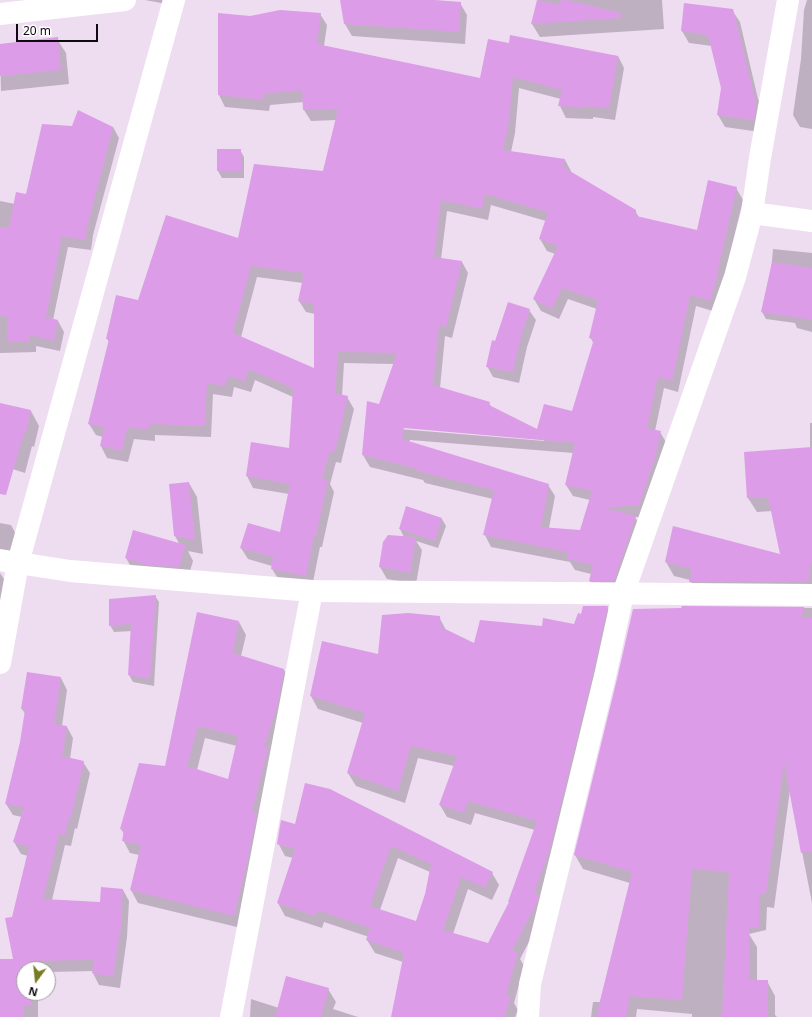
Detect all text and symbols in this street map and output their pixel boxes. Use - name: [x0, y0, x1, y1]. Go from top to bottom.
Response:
- scale bar: [18, 16, 100, 42]
- text: 20 m: [23, 22, 51, 39]
- north arrow: [16, 961, 56, 1001]
- text: N: [27, 984, 39, 1001]

